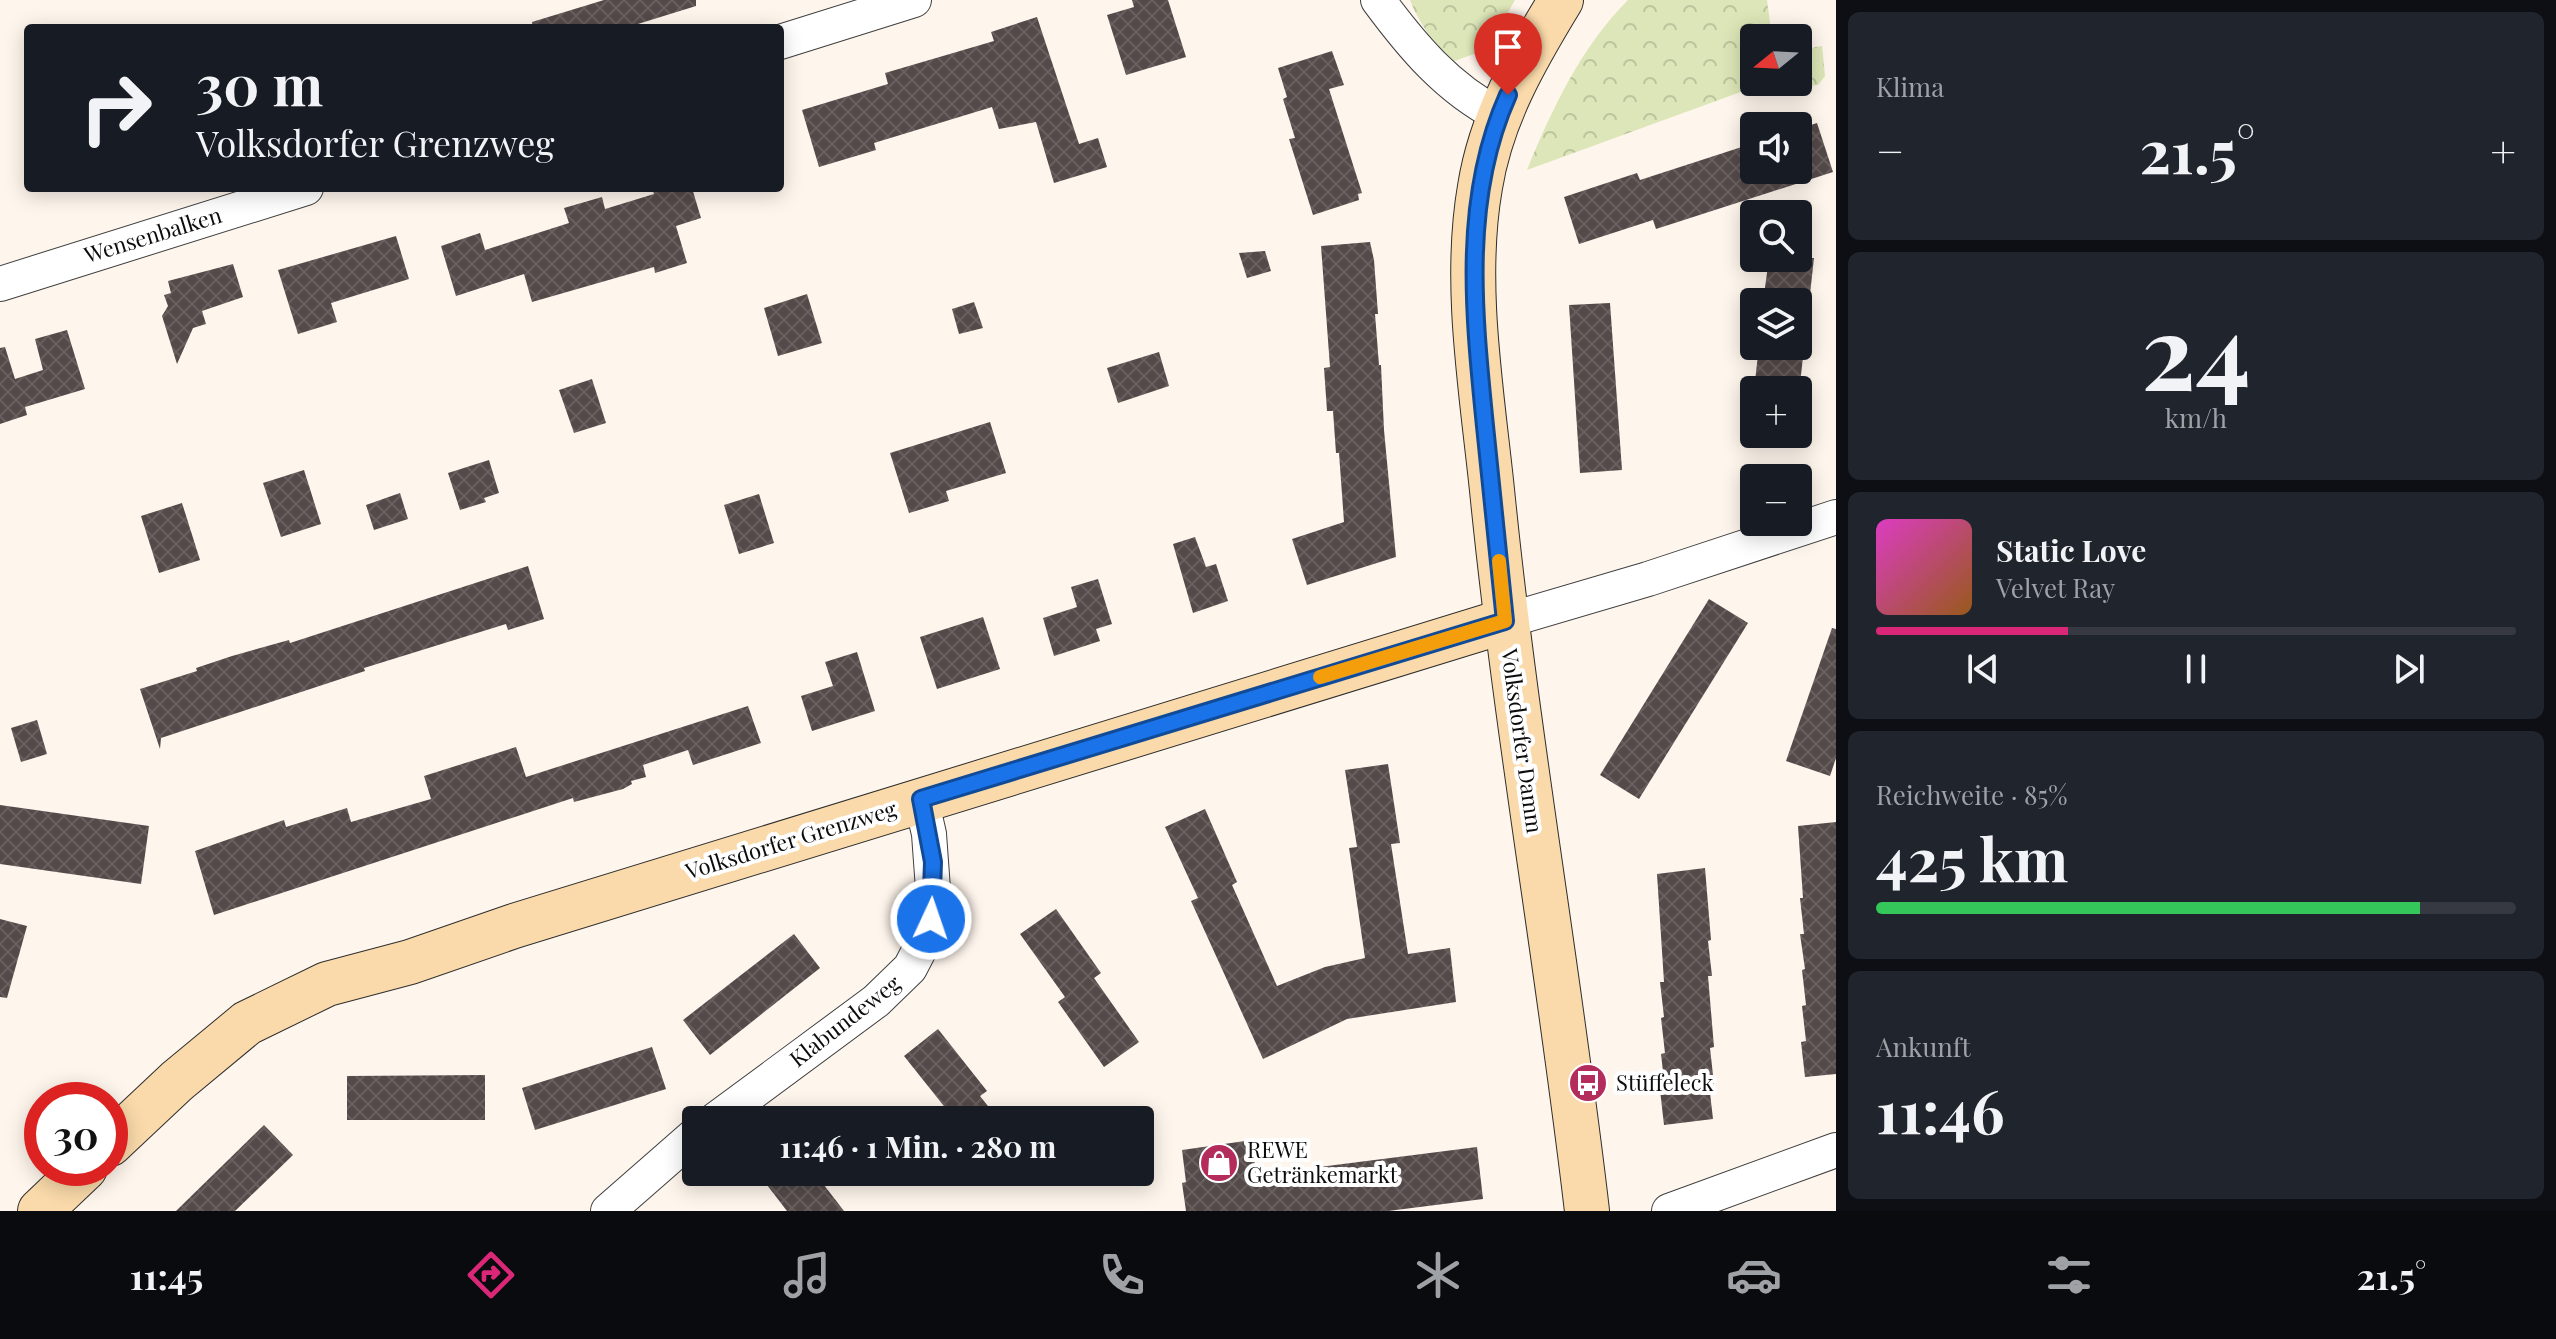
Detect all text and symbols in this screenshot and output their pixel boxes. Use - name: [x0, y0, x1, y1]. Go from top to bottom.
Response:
- pin: [1474, 13, 1542, 95]
- north arrow: [1740, 24, 1812, 96]
- map controls: [1740, 24, 1812, 536]
- icon: arrive: [1486, 25, 1530, 69]
- text: 30 m: [196, 46, 323, 121]
- icon: right: [64, 56, 168, 160]
- text: Klima: [1876, 69, 1944, 104]
- text: 21.5°: [2139, 109, 2255, 189]
- button: sound: [1740, 112, 1812, 184]
- text: Volksdorfer Grenzweg: [196, 118, 554, 166]
- text: −: [1876, 120, 1904, 179]
- text: +: [2490, 120, 2516, 179]
- street label: Wensenbalken: [79, 199, 225, 269]
- button: search: [1740, 200, 1812, 272]
- text: 24: [2141, 278, 2251, 417]
- button: layers: [1740, 288, 1812, 360]
- button: +: [1740, 376, 1812, 448]
- text: km/h: [2165, 400, 2227, 435]
- button: −: [1740, 464, 1812, 536]
- text: Static Love: [1996, 530, 2146, 570]
- text: Velvet Ray: [1996, 570, 2115, 605]
- street label: Volksdorfer Damm: [1495, 646, 1551, 835]
- icon: previous: [1961, 647, 2005, 691]
- icon: pause: [2174, 647, 2218, 691]
- icon: next: [2387, 647, 2431, 691]
- text: Reichweite · 85%: [1876, 777, 2068, 812]
- street label: Volksdorfer Grenzweg: [681, 793, 900, 886]
- text: 425 km: [1876, 817, 2068, 897]
- position arrow: [889, 877, 973, 961]
- street label: Klabundeweg: [783, 967, 906, 1073]
- text: Ankunft: [1876, 1029, 1971, 1064]
- bus stop icon: Stüffeleck: [1567, 1062, 1609, 1104]
- place label: Stüffeleck: [1616, 1067, 1714, 1097]
- text: 11:46: [1876, 1069, 2005, 1149]
- speed limit sign: 30: [24, 1082, 128, 1186]
- text: 11:46 · 1 Min. · 280 m: [779, 1126, 1057, 1166]
- place label: REWE Getränkemarkt: [1247, 1134, 1399, 1189]
- shop icon: REWE Getränkemarkt: [1198, 1142, 1240, 1184]
- icon: directions: [463, 1247, 519, 1303]
- icon: music: [779, 1247, 835, 1303]
- icon: phone: [1094, 1247, 1150, 1303]
- icon: climate: [1410, 1247, 1466, 1303]
- icon: car: [1726, 1247, 1782, 1303]
- icon: filters: [2041, 1247, 2097, 1303]
- text: 11:45: [130, 1251, 203, 1299]
- text: 21.5°: [2357, 1251, 2426, 1299]

